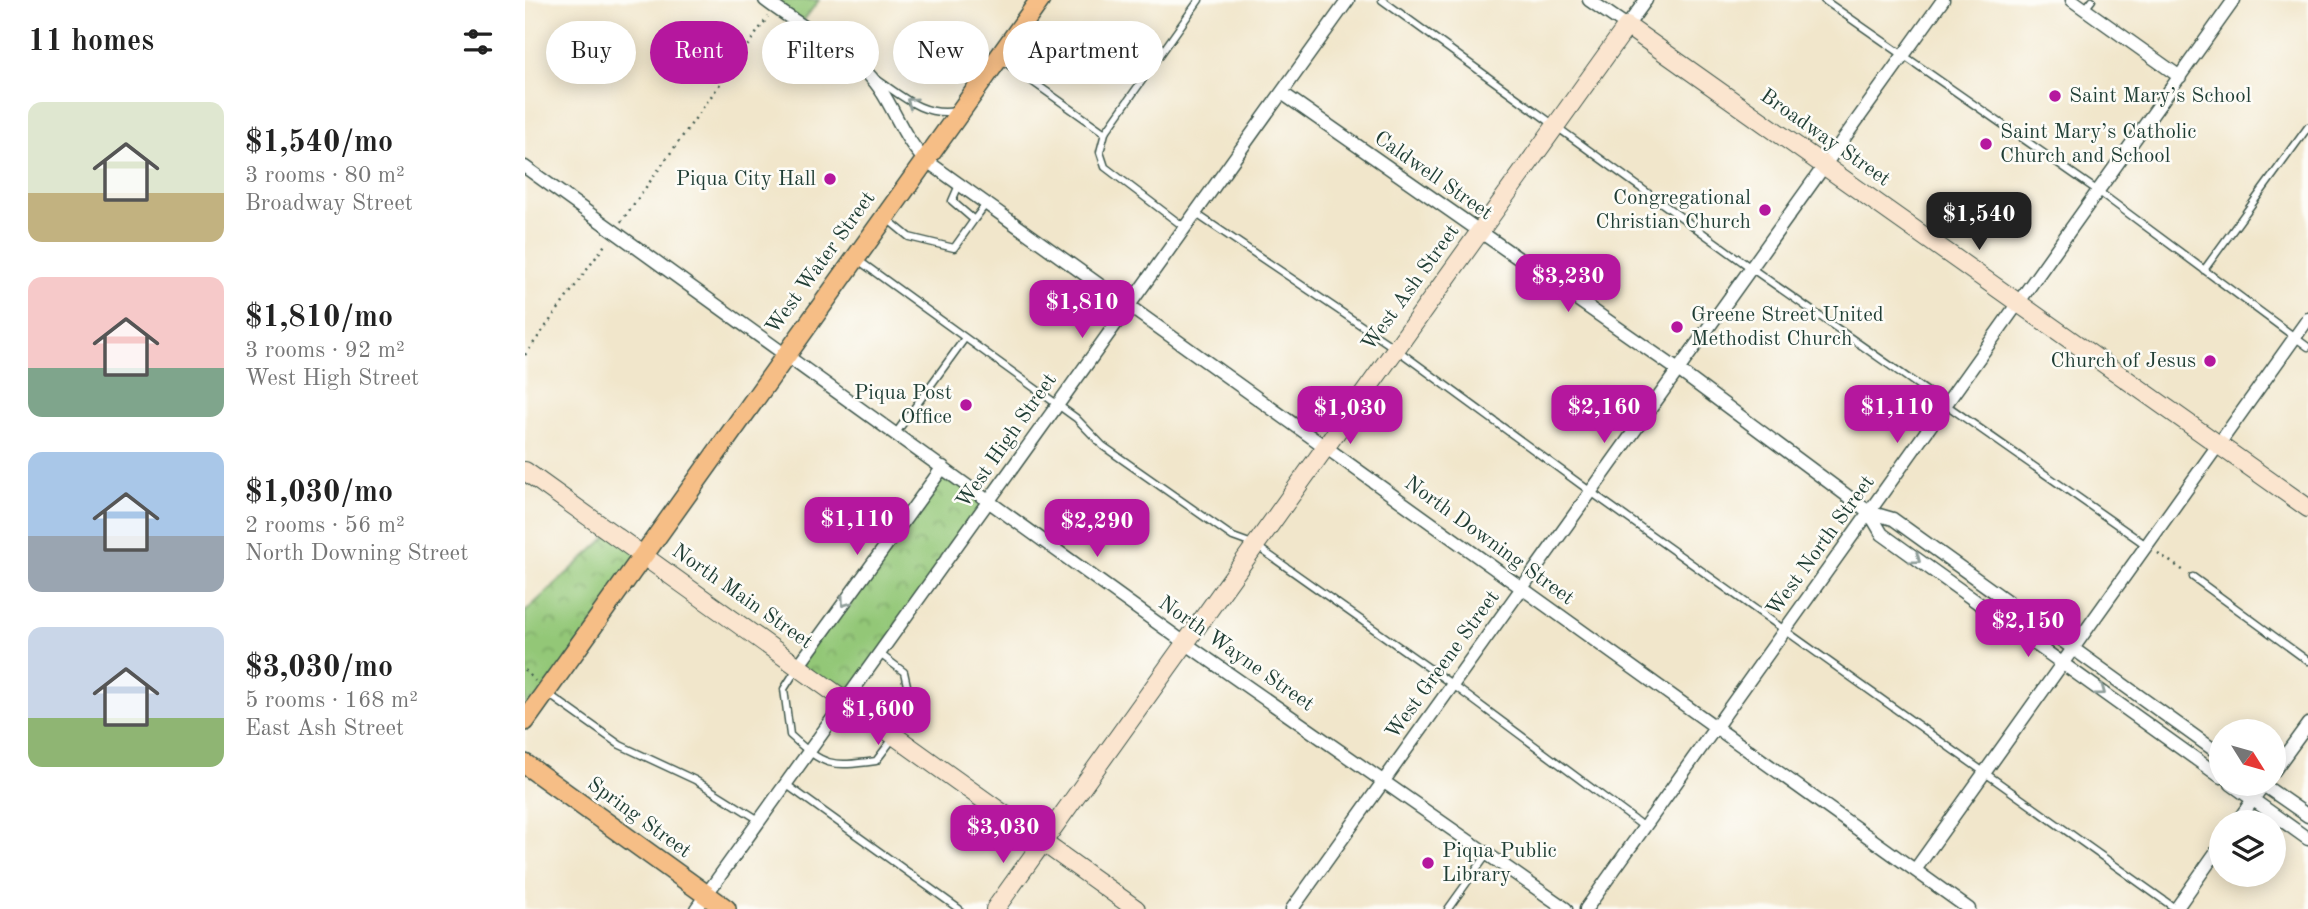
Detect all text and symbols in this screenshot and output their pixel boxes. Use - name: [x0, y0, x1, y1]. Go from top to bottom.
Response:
- chip: Buy: [546, 21, 636, 84]
- chip: Rent: [650, 21, 748, 84]
- chip: Filters: [762, 21, 879, 84]
- chip: New: [893, 21, 989, 84]
- chip: Apartment: [1003, 21, 1163, 84]
- icon: filters: [459, 23, 497, 61]
- text: 11 homes: [28, 27, 154, 57]
- street label: Broadway Street: [1756, 85, 1894, 191]
- place label: Saint Mary’s School: [2069, 86, 2252, 107]
- marker: Saint Mary’s School: [2047, 88, 2063, 104]
- one-way arrow: [906, 98, 919, 110]
- place label: Saint Mary’s Catholic Church and School: [2000, 122, 2196, 167]
- text: $1,540/mo: [245, 128, 393, 158]
- street label: Caldwell Street: [1370, 128, 1496, 224]
- icon: home: [84, 130, 168, 214]
- marker: Saint Mary’s Catholic Church and School: [1978, 136, 1994, 152]
- text: 3 rooms · 80 m²: [245, 164, 405, 187]
- place label: Piqua City Hall: [676, 169, 816, 190]
- marker: Piqua City Hall: [822, 171, 838, 187]
- street label: West Water Street: [762, 188, 880, 338]
- place label: Congregational Christian Church: [1596, 188, 1751, 233]
- text: Broadway Street: [245, 192, 413, 215]
- pin: $1,540: [1922, 192, 2036, 252]
- marker: Congregational Christian Church: [1757, 202, 1773, 218]
- text: $1,540: [1942, 203, 2016, 226]
- street label: West Ash Street: [1358, 221, 1464, 355]
- pin: $3,230: [1511, 254, 1625, 314]
- text: $3,230: [1531, 265, 1605, 288]
- pin: $1,810: [1025, 280, 1139, 340]
- text: $1,810: [1045, 291, 1119, 314]
- text: $1,810/mo: [245, 303, 393, 333]
- icon: home: [84, 305, 168, 389]
- place label: Greene Street United Methodist Church: [1691, 305, 1884, 350]
- marker: Greene Street United Methodist Church: [1669, 319, 1685, 335]
- text: 3 rooms · 92 m²: [245, 339, 405, 362]
- place label: Church of Jesus: [2051, 351, 2196, 372]
- marker: Church of Jesus: [2202, 353, 2218, 369]
- text: West High Street: [245, 367, 419, 390]
- street label: West High Street: [953, 370, 1061, 512]
- place label: Piqua Post Office: [854, 383, 952, 428]
- pin: $1,030: [1293, 386, 1407, 446]
- pin: $2,160: [1547, 386, 1661, 445]
- pin: $1,110: [1840, 386, 1954, 445]
- text: $2,160: [1567, 396, 1641, 419]
- text: $1,110: [1860, 396, 1934, 419]
- marker: Piqua Post Office: [958, 397, 974, 413]
- text: $1,030: [1313, 397, 1387, 420]
- street label: West North Street: [1763, 472, 1879, 620]
- street label: North Downing Street: [1400, 473, 1578, 609]
- text: $1,030/mo: [245, 478, 393, 508]
- icon: home: [84, 480, 168, 564]
- pin: $1,110: [800, 498, 914, 557]
- pin: $2,290: [1040, 500, 1154, 559]
- text: $1,110: [820, 508, 894, 531]
- text: $2,290: [1060, 510, 1134, 533]
- text: 2 rooms · 56 m²: [245, 514, 405, 537]
- street label: North Main Street: [668, 541, 816, 653]
- text: North Downing Street: [245, 542, 468, 565]
- one-way arrow: [1908, 551, 1921, 563]
- street label: West Greene Street: [1382, 587, 1504, 743]
- street label: North Wayne Street: [1154, 593, 1318, 715]
- one-way arrow: [841, 594, 853, 607]
- pin: $2,150: [1971, 600, 2085, 659]
- text: $2,150: [1991, 610, 2065, 633]
- text: $3,030/mo: [245, 653, 393, 683]
- icon: home: [84, 655, 168, 739]
- one-way arrow: [2093, 683, 2106, 695]
- pin: $1,600: [821, 688, 935, 747]
- text: 5 rooms · 168 m²: [245, 689, 418, 712]
- text: $1,600: [841, 698, 915, 721]
- text: East Ash Street: [245, 717, 404, 740]
- north arrow: [2209, 719, 2285, 796]
- map controls: [2209, 719, 2286, 887]
- street label: Spring Street: [583, 774, 695, 862]
- pin: $3,030: [946, 806, 1060, 865]
- button: layers: [2209, 810, 2286, 887]
- text: $3,030: [966, 816, 1040, 839]
- place label: Piqua Public Library: [1442, 841, 1557, 886]
- marker: Piqua Public Library: [1420, 855, 1436, 871]

